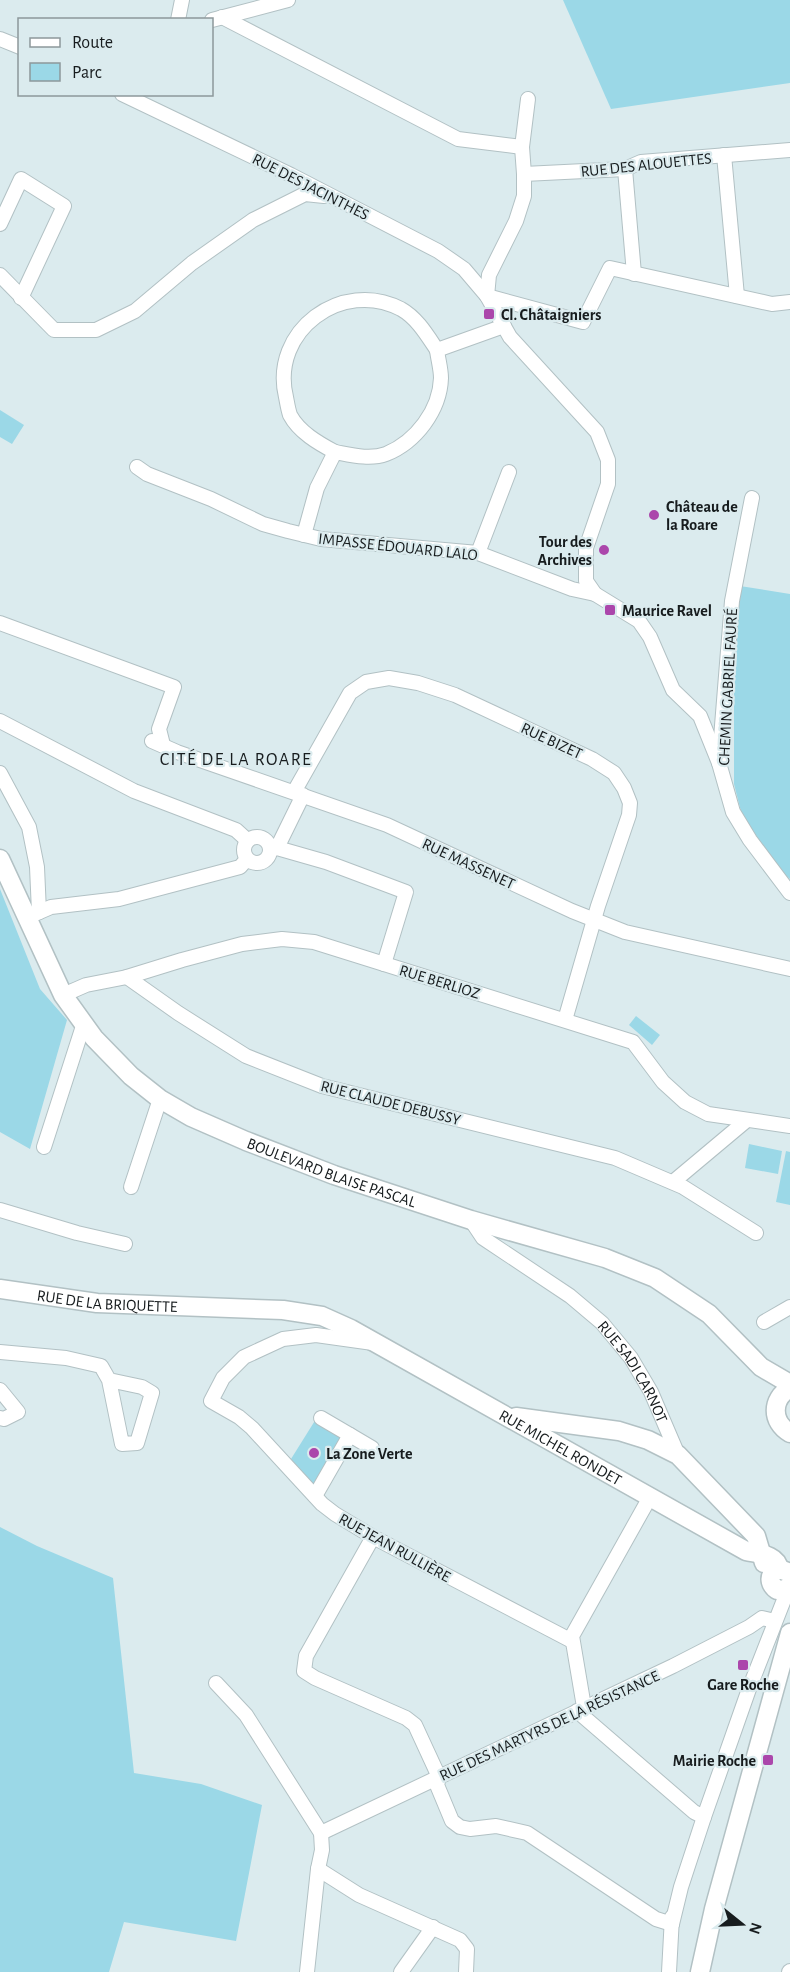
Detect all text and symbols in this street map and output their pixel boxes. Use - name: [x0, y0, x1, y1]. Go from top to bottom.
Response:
- legend: [18, 18, 213, 96]
- text: Route: [72, 34, 113, 52]
- text: Parc: [72, 64, 102, 82]
- street label: RUE DES ALOUETTES: [580, 150, 712, 180]
- street label: RUE DES JACINTHES: [250, 151, 371, 223]
- marker: Cl. Châtaigniers: [482, 307, 496, 321]
- place label: Cl. Châtaigniers: [501, 307, 601, 323]
- place label: Château de la Roare: [666, 499, 738, 533]
- marker: Château de la Roare: [647, 508, 661, 522]
- street label: IMPASSE ÉDOUARD LALO: [317, 529, 479, 563]
- place label: Tour des Archives: [538, 534, 592, 568]
- marker: Tour des Archives: [597, 543, 611, 557]
- marker: Maurice Ravel: [603, 603, 617, 617]
- place label: Maurice Ravel: [622, 603, 712, 619]
- street label: CHEMIN GABRIEL FAURÉ: [714, 608, 740, 766]
- street label: RUE BIZET: [518, 720, 585, 762]
- district label: CITÉ DE LA ROARE: [160, 748, 312, 769]
- street label: RUE MASSENET: [420, 836, 517, 892]
- street label: RUE BERLIOZ: [397, 962, 482, 1002]
- street label: RUE CLAUDE DEBUSSY: [319, 1078, 463, 1128]
- street label: BOULEVARD BLAISE PASCAL: [245, 1135, 418, 1210]
- street label: RUE DE LA BRIQUETTE: [36, 1287, 178, 1315]
- street label: RUE SADI CARNOT: [595, 1318, 670, 1425]
- street label: RUE MICHEL RONDET: [496, 1407, 624, 1489]
- marker: La Zone Verte: [307, 1446, 321, 1460]
- place label: La Zone Verte: [326, 1446, 413, 1462]
- street label: RUE JEAN RULLIÈRE: [336, 1509, 454, 1585]
- marker: Gare Roche: [736, 1658, 750, 1672]
- street label: RUE DES MARTYRS DE LA RÉSISTANCE: [436, 1666, 662, 1784]
- place label: Gare Roche: [707, 1677, 779, 1693]
- place label: Mairie Roche: [673, 1753, 756, 1769]
- marker: Mairie Roche: [761, 1753, 775, 1767]
- north arrow: [712, 1894, 772, 1954]
- text: N: [746, 1921, 765, 1936]

